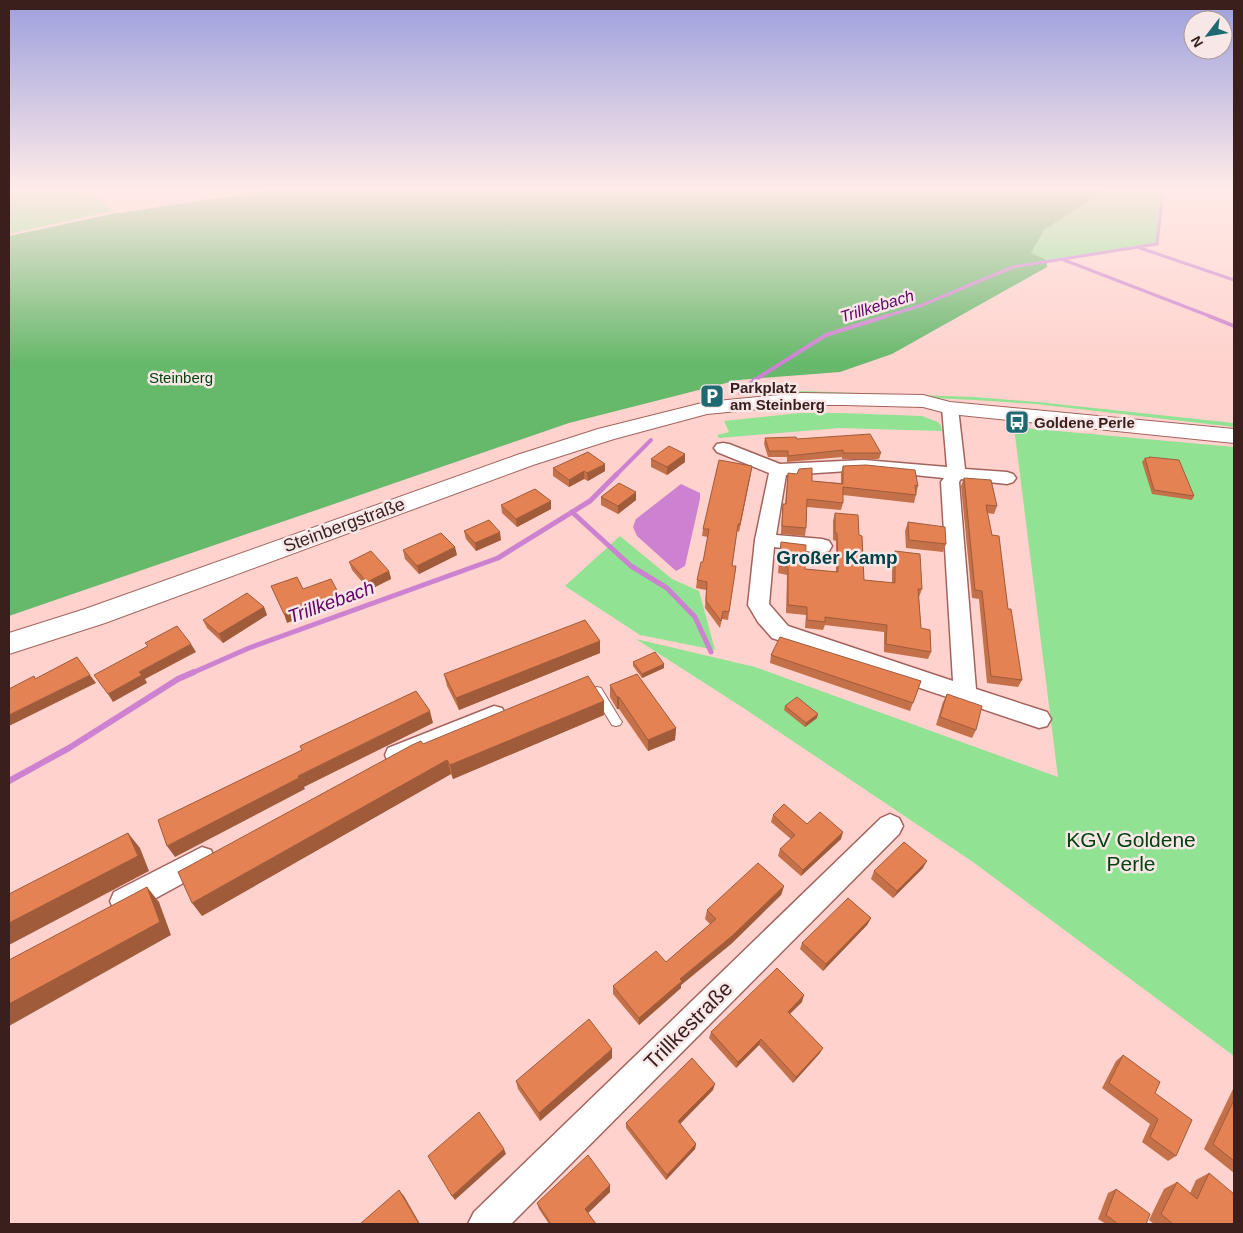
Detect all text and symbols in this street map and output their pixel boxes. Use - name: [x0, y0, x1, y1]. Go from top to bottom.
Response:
- north arrow: [1183, 10, 1233, 60]
- text: N: [1187, 33, 1206, 50]
- water label: Trillkebach: [838, 287, 916, 325]
- park label: Steinberg: [149, 369, 213, 386]
- place label: Parkplatz am Steinberg: [730, 379, 825, 413]
- parking icon: Parkplatz am Steinberg: [699, 383, 725, 409]
- bus stop icon: Goldene Perle: [1004, 409, 1030, 435]
- place label: Goldene Perle: [1034, 414, 1135, 431]
- street label: Steinbergstraße: [280, 494, 408, 556]
- district label: Großer Kamp: [776, 547, 898, 568]
- water label: Trillkebach: [285, 577, 377, 627]
- park label: KGV Goldene Perle: [1066, 828, 1196, 875]
- street label: Trillkestraße: [639, 976, 737, 1074]

